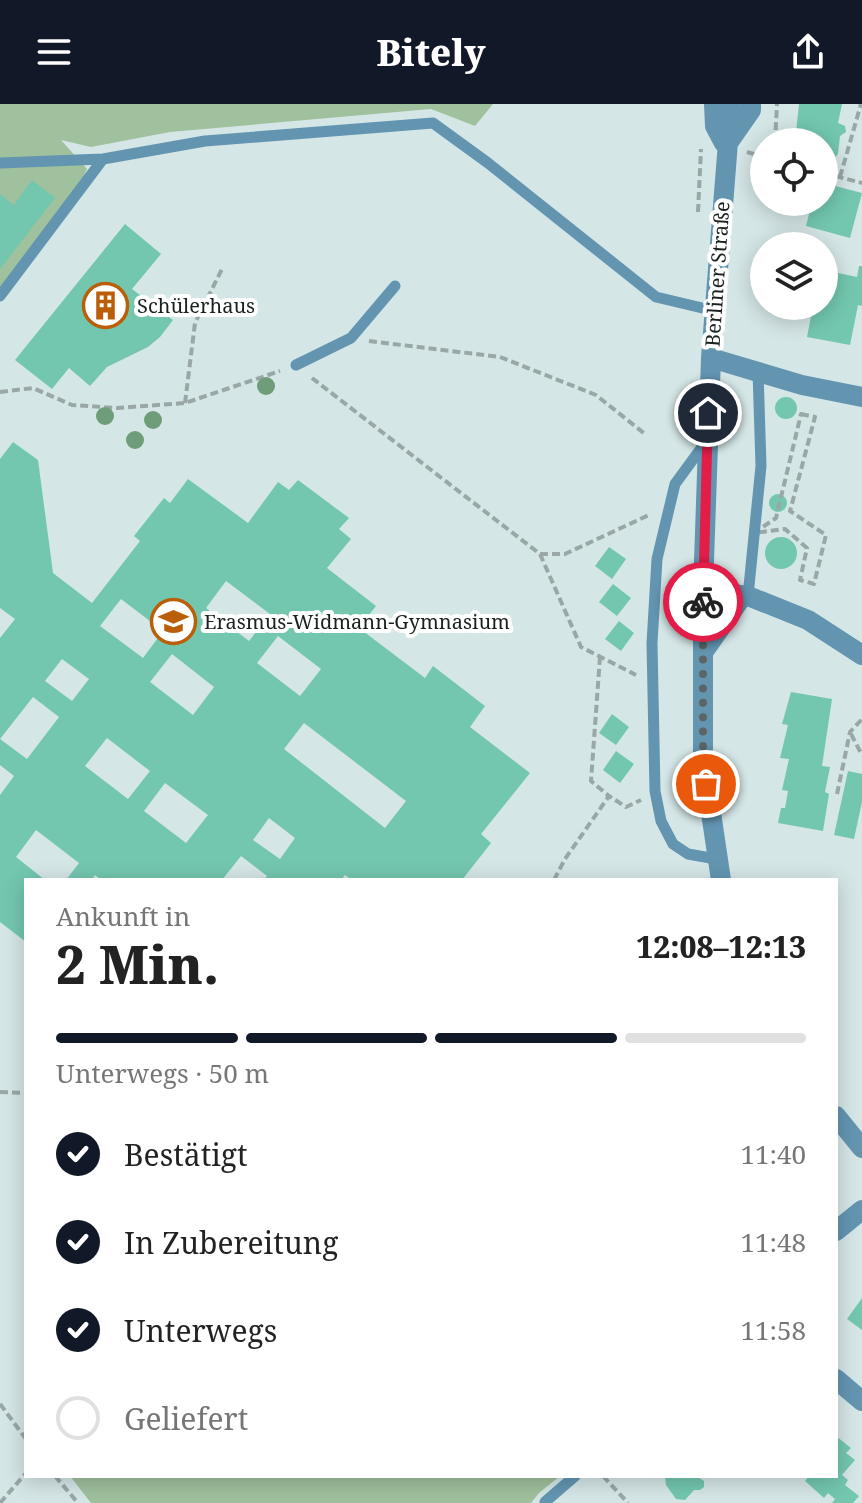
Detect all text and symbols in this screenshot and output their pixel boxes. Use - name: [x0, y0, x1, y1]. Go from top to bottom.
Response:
- text: Bitely: [376, 28, 486, 77]
- icon: menu: [32, 30, 76, 74]
- icon: share: [786, 30, 830, 74]
- map controls: [750, 128, 838, 320]
- button: locate: [750, 128, 838, 216]
- street label: Berliner Straße: [698, 200, 736, 348]
- button: layers: [750, 232, 838, 320]
- building icon: Schülerhaus: [82, 281, 130, 329]
- place label: Schülerhaus: [137, 292, 255, 319]
- pin: [674, 379, 742, 447]
- icon: home: [686, 391, 730, 435]
- courier: [663, 562, 743, 642]
- icon: bike: [681, 580, 725, 624]
- school or university icon: Erasmus-Widmann-Gymnasium: [149, 597, 197, 645]
- place label: Erasmus-Widmann-Gymnasium: [204, 608, 510, 635]
- pin: [672, 750, 740, 818]
- icon: bag: [684, 762, 728, 806]
- text: Ankunft in: [56, 898, 190, 934]
- text: 12:08–12:13: [636, 926, 806, 967]
- text: 2 Min.: [56, 928, 219, 999]
- text: Unterwegs · 50 m: [56, 1055, 269, 1091]
- icon: check: [56, 1132, 100, 1176]
- text: Bestätigt: [124, 1134, 248, 1175]
- text: 11:40: [740, 1136, 806, 1172]
- icon: check: [56, 1220, 100, 1264]
- text: In Zubereitung: [124, 1222, 338, 1263]
- text: 11:48: [740, 1224, 806, 1260]
- icon: check: [56, 1308, 100, 1352]
- text: Unterwegs: [124, 1310, 277, 1351]
- text: 11:58: [740, 1312, 806, 1348]
- text: Geliefert: [124, 1398, 248, 1439]

